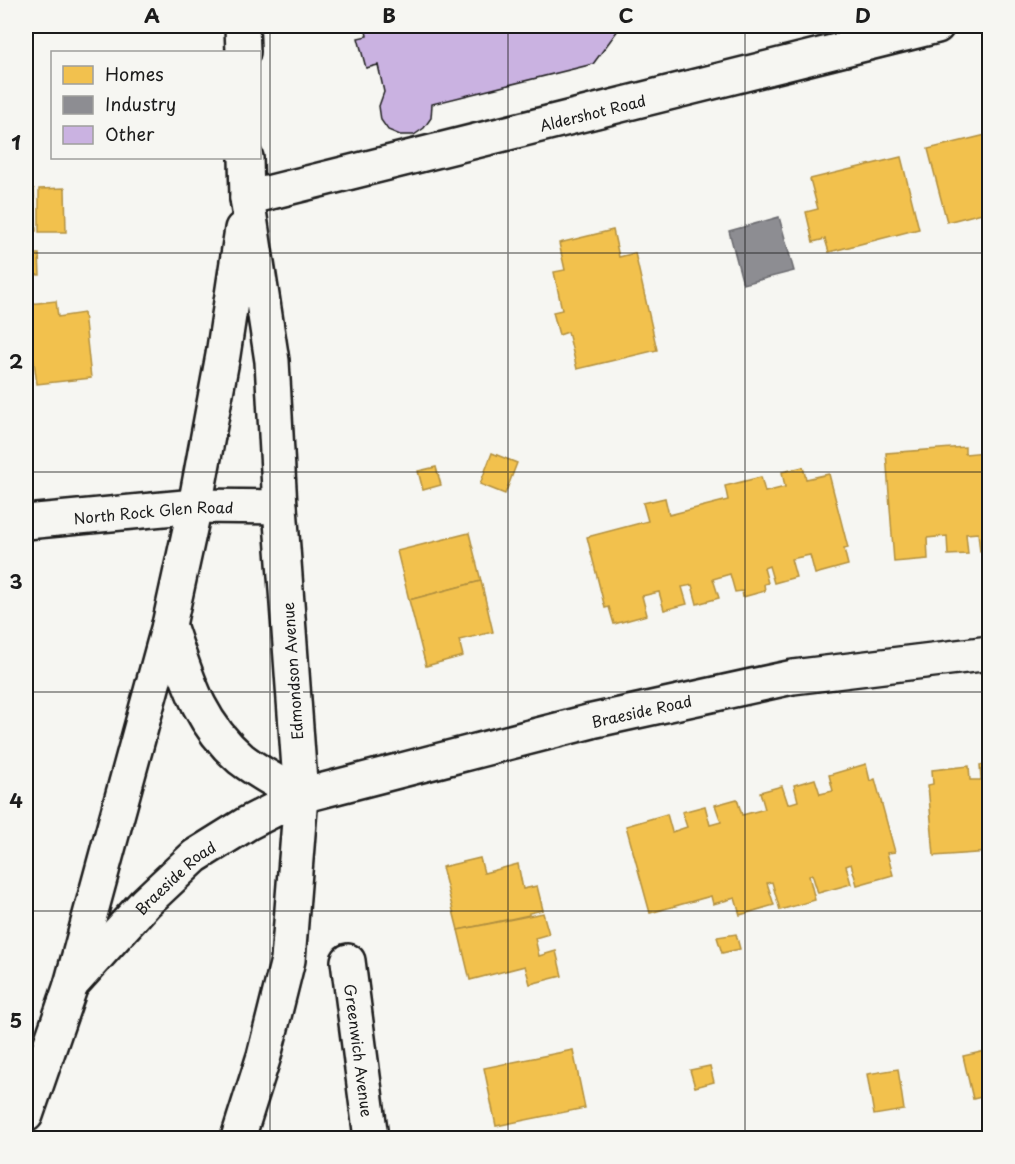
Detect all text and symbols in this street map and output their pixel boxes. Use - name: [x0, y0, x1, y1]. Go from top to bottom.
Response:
- text: A: [144, 0, 160, 30]
- text: B: [382, 0, 396, 30]
- text: C: [618, 0, 634, 30]
- text: D: [855, 0, 871, 30]
- legend: [51, 51, 261, 159]
- text: Homes: [105, 60, 163, 87]
- street label: Aldershot Road: [537, 88, 648, 136]
- text: Industry: [105, 90, 176, 117]
- text: Other: [105, 120, 155, 147]
- text: 1: [11, 127, 21, 157]
- text: 2: [9, 346, 23, 376]
- street label: North Rock Glen Road: [73, 494, 234, 529]
- text: 3: [9, 566, 23, 596]
- street label: Edmondson Avenue: [276, 601, 308, 741]
- street label: Braeside Road: [589, 688, 694, 732]
- text: 4: [9, 785, 23, 815]
- street label: Braeside Road: [129, 835, 220, 919]
- street label: Greenwich Avenue: [340, 982, 380, 1118]
- text: 5: [10, 1005, 22, 1035]

